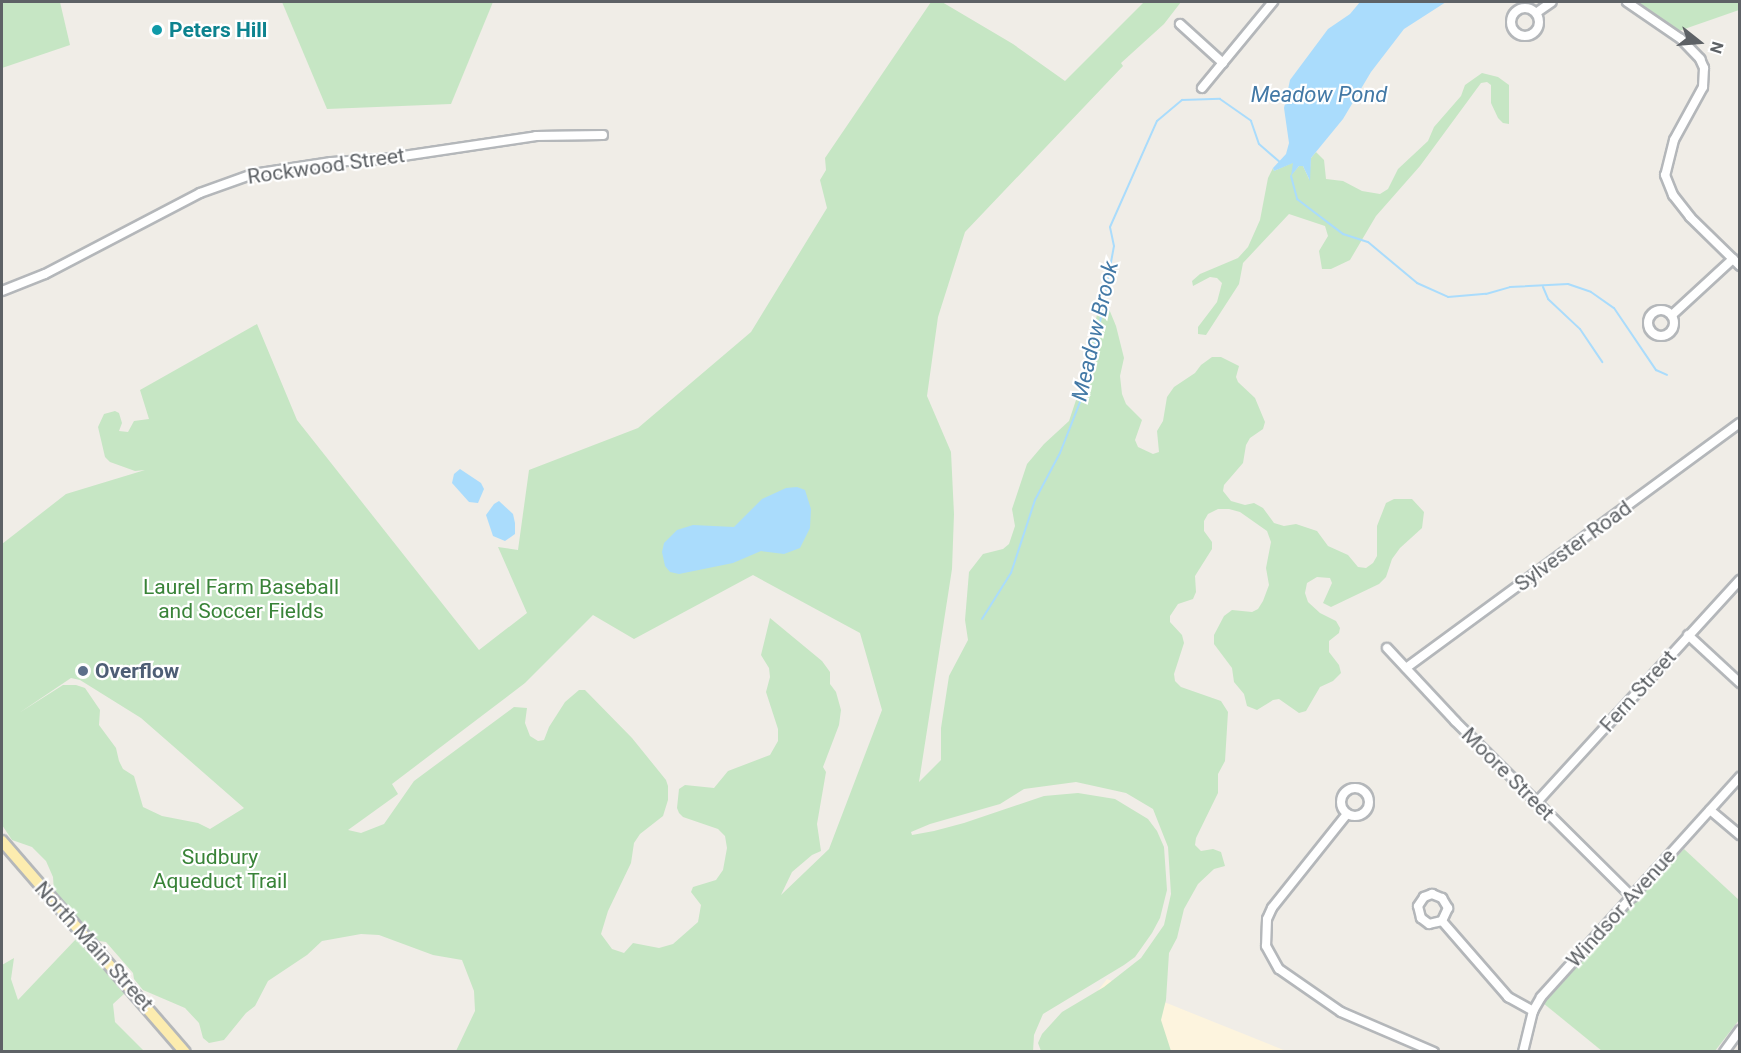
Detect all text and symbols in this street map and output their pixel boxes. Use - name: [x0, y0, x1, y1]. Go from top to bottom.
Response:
- north arrow: [1669, 12, 1729, 72]
- place label: Peters Hill: [169, 17, 267, 43]
- marker: Peters Hill: [150, 23, 164, 37]
- text: N: [1706, 39, 1727, 56]
- water label: Meadow Pond: [1251, 82, 1387, 108]
- street label: Rockwood Street: [246, 142, 406, 190]
- water label: Meadow Brook: [1066, 259, 1124, 403]
- street label: Sylvester Road: [1510, 495, 1636, 597]
- park label: Laurel Farm Baseball and Soccer Fields: [143, 574, 339, 624]
- street label: Fern Street: [1595, 645, 1681, 737]
- place label: Overflow: [95, 658, 179, 684]
- marker: Overflow: [76, 664, 90, 678]
- street label: Moore Street: [1456, 722, 1560, 826]
- street label: Windsor Avenue: [1561, 843, 1681, 973]
- park label: Sudbury Aqueduct Trail: [153, 844, 287, 894]
- street label: North Main Street: [29, 876, 159, 1016]

